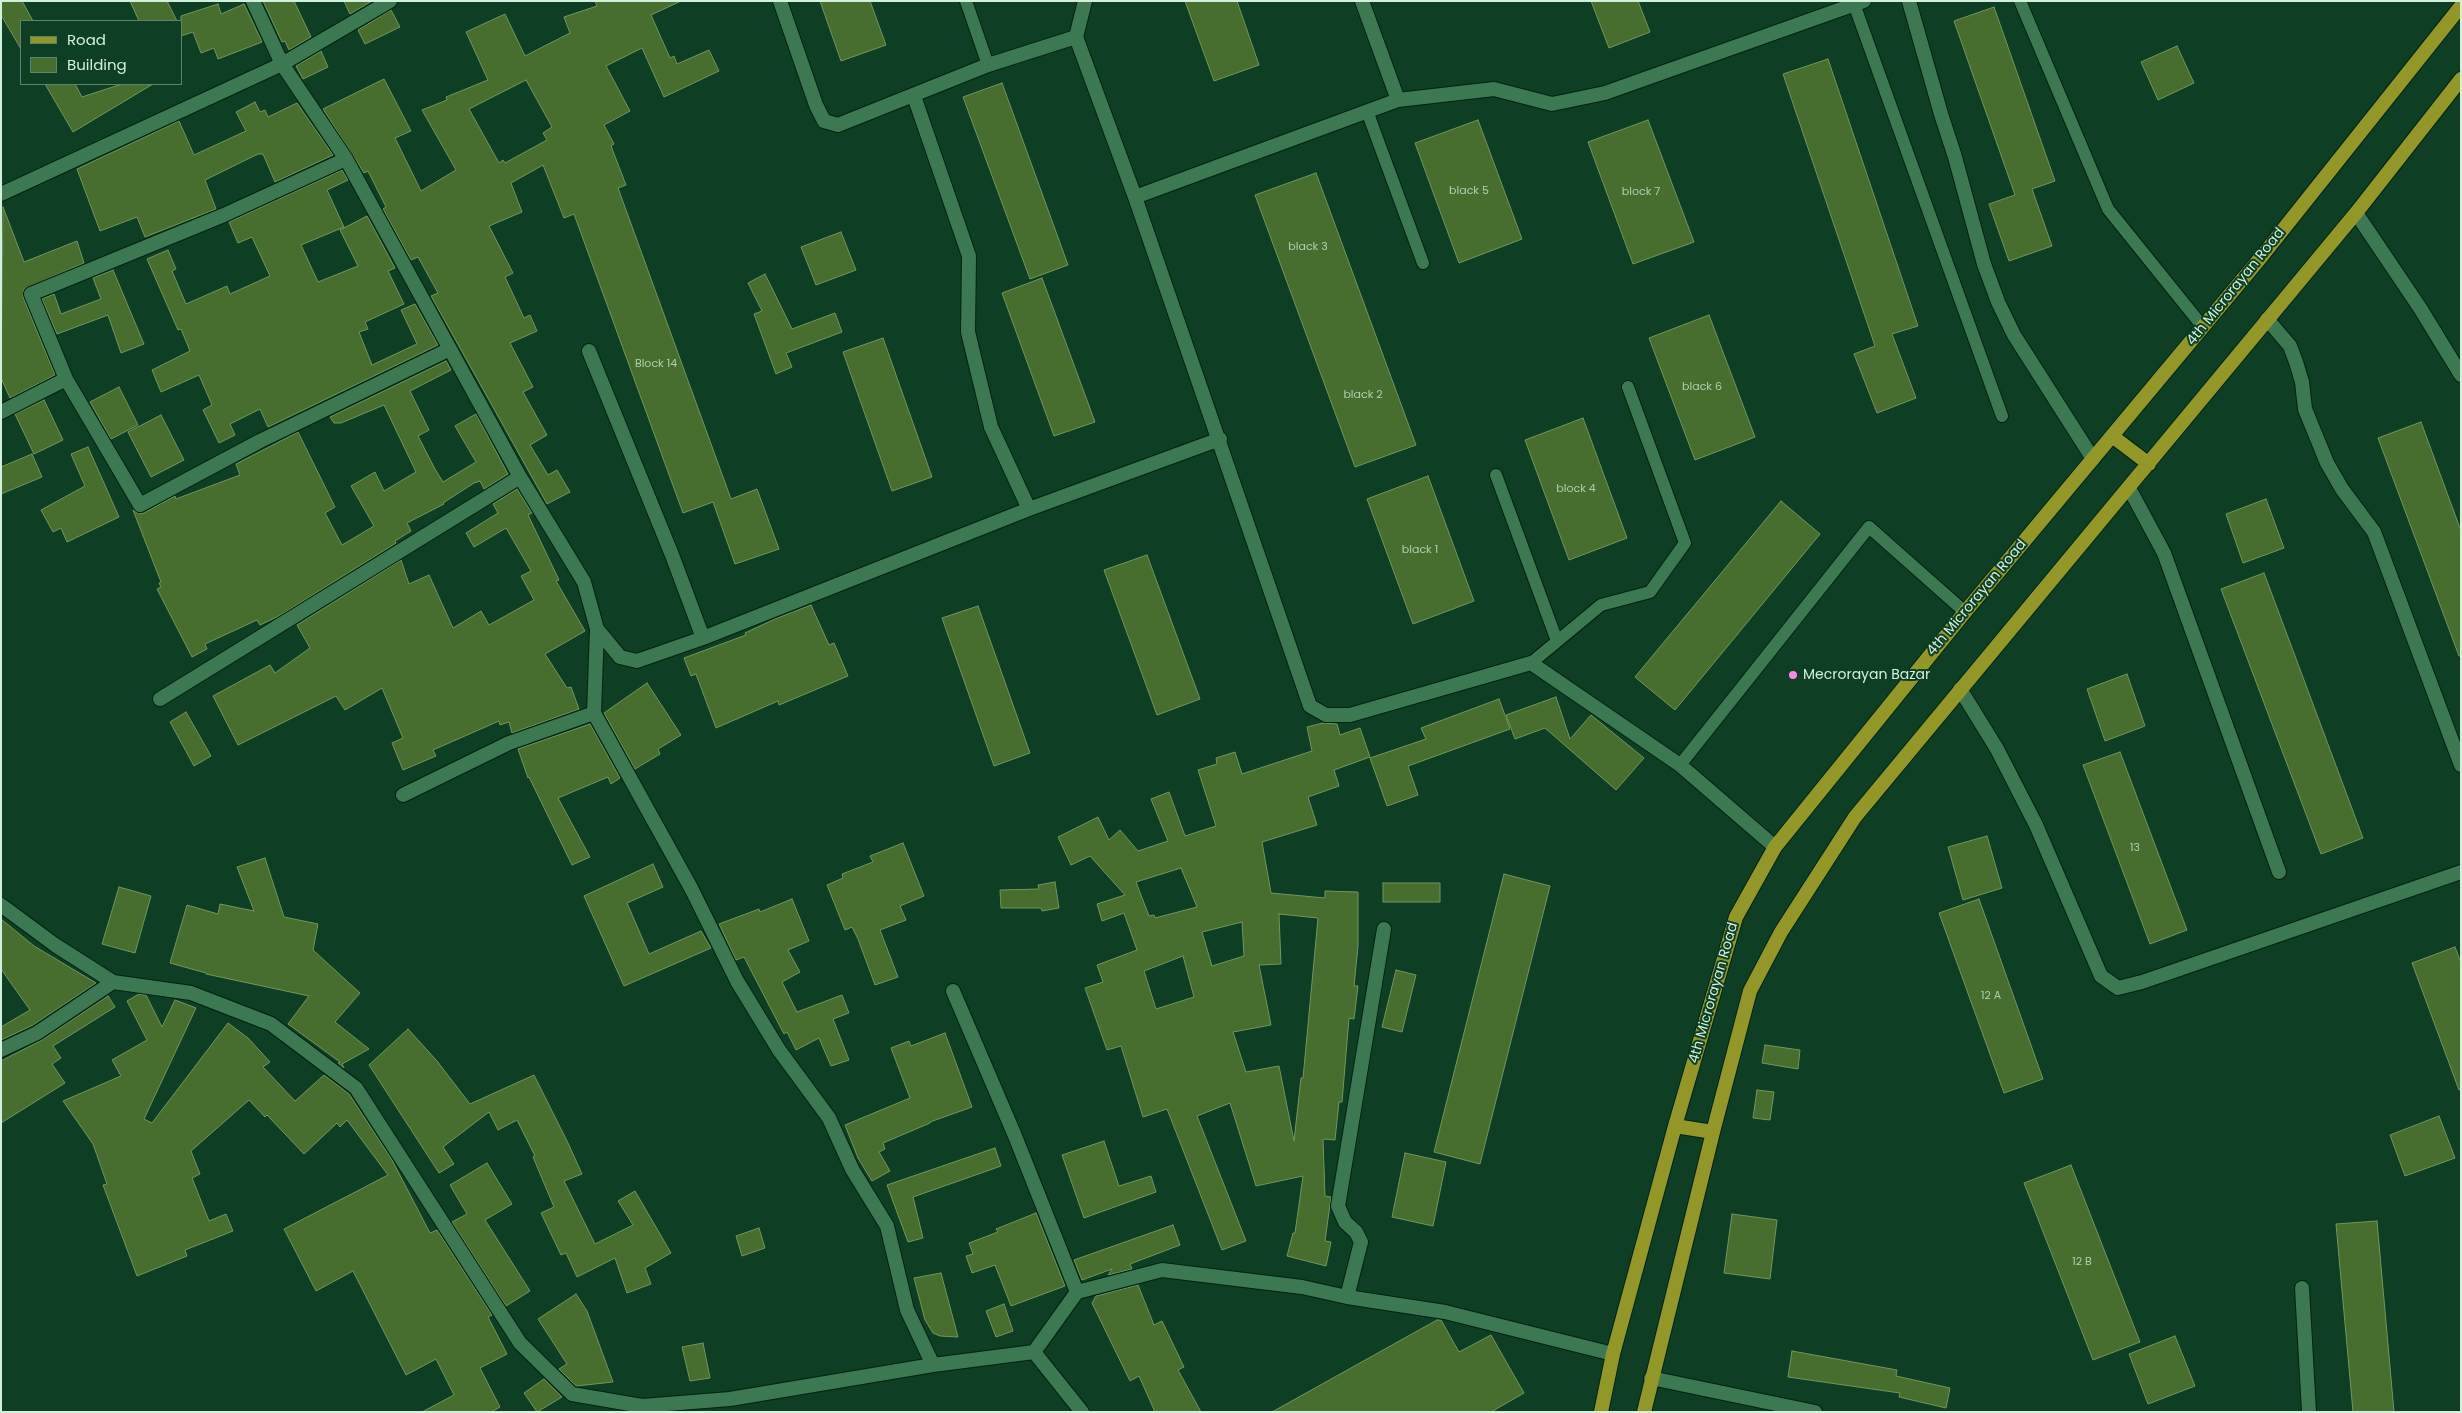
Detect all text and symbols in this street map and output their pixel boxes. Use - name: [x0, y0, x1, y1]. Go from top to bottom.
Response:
- legend: [20, 20, 182, 85]
- text: Road: [67, 29, 106, 50]
- text: Building: [67, 54, 127, 75]
- house number: black 5: [1449, 184, 1489, 198]
- house number: block 7: [1622, 185, 1660, 199]
- street label: 4th Microrayan Road: [2184, 225, 2288, 349]
- house number: black 3: [1288, 240, 1328, 254]
- house number: Block 14: [635, 357, 677, 371]
- house number: black 6: [1682, 380, 1722, 394]
- house number: black 2: [1343, 388, 1383, 402]
- house number: block 4: [1556, 482, 1596, 496]
- street label: 4th Microrayan Road: [1924, 537, 2030, 659]
- house number: black 1: [1402, 543, 1438, 557]
- place label: Mecrorayan Bazar: [1803, 667, 1930, 683]
- marker: Mecrorayan Bazar: [1787, 669, 1799, 681]
- house number: 13: [2130, 841, 2140, 855]
- street label: 4th Microrayan Road: [1686, 921, 1742, 1065]
- house number: 12 A: [1981, 989, 2001, 1003]
- house number: 12 B: [2072, 1255, 2092, 1269]

